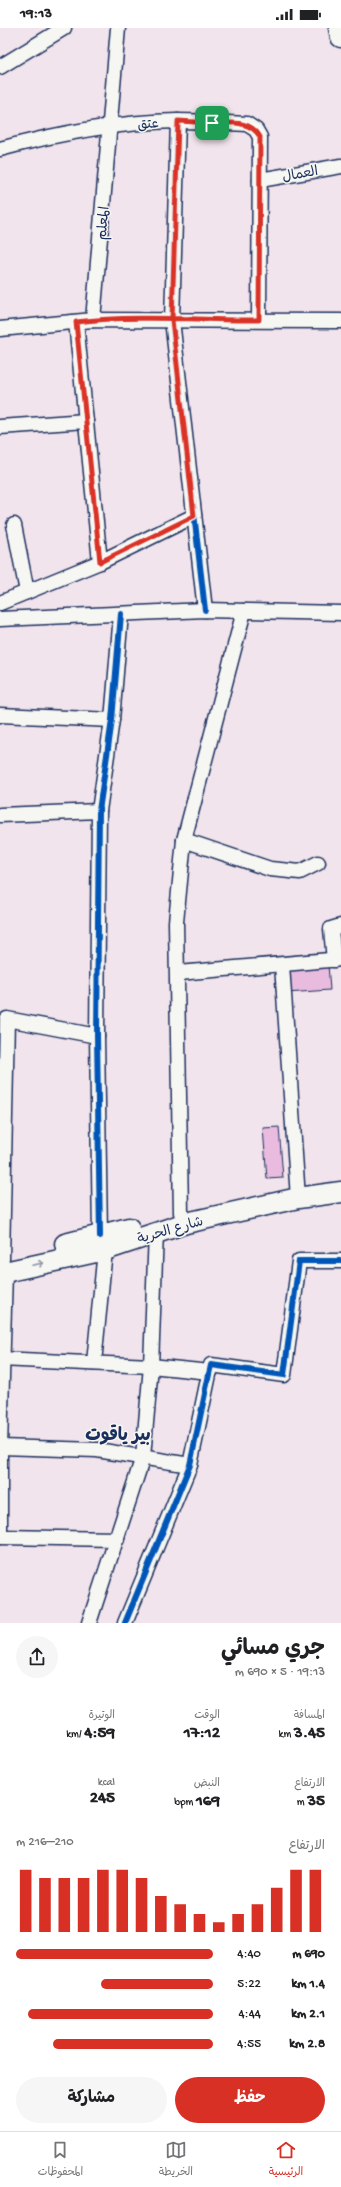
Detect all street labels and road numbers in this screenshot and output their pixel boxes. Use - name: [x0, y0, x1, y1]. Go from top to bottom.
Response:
- street label: عتق: [137, 116, 159, 135]
- street label: العمال: [281, 164, 320, 187]
- street label: المعلم: [95, 206, 114, 241]
- street label: شارع الحرية: [136, 1214, 206, 1249]

